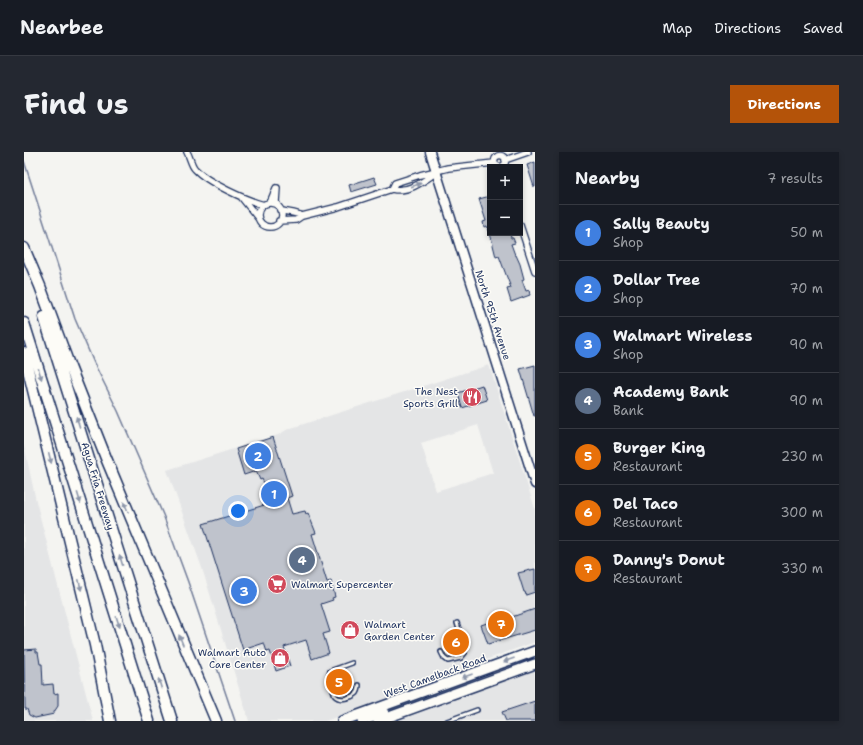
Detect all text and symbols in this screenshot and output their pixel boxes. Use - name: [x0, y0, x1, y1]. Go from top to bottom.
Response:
- text: Nearbee: [20, 15, 104, 40]
- text: Map: [663, 19, 693, 37]
- text: Directions: [715, 19, 781, 37]
- text: Saved: [803, 19, 843, 37]
- text: Find us: [24, 85, 129, 123]
- button: Directions: [730, 85, 839, 123]
- map controls: [487, 164, 523, 236]
- button: +: [487, 164, 523, 200]
- text: Nearby: [575, 167, 640, 189]
- text: 7 results: [767, 170, 823, 187]
- one-way arrow: [410, 182, 422, 188]
- button: −: [487, 200, 523, 236]
- text: Sally Beauty: [613, 214, 710, 234]
- text: 1: [585, 224, 591, 241]
- text: 50 m: [790, 224, 823, 241]
- text: Shop: [613, 234, 643, 251]
- street label: North 95th Avenue: [472, 268, 514, 362]
- text: Dollar Tree: [613, 270, 700, 290]
- text: 2: [583, 280, 593, 297]
- text: 70 m: [789, 280, 823, 297]
- text: Shop: [613, 290, 643, 307]
- text: Walmart Wireless: [613, 326, 752, 346]
- text: 3: [583, 336, 593, 353]
- text: 90 m: [789, 336, 823, 353]
- text: Shop: [613, 346, 643, 363]
- one-way arrow: [37, 368, 43, 380]
- text: Academy Bank: [613, 382, 729, 402]
- place label: The Nest Sports Grill: [403, 385, 458, 410]
- restaurant icon: The Nest Sports Grill: [461, 386, 483, 408]
- text: 4: [583, 392, 593, 409]
- text: 90 m: [789, 392, 823, 409]
- text: Bank: [613, 402, 644, 419]
- one-way arrow: [74, 416, 80, 428]
- text: Burger King: [613, 438, 705, 458]
- street label: Agua Fria Freeway: [78, 440, 118, 532]
- pin: 2: [245, 441, 271, 471]
- text: 5: [584, 448, 592, 465]
- text: 230 m: [781, 448, 823, 465]
- one-way arrow: [47, 453, 53, 465]
- text: Restaurant: [613, 458, 683, 475]
- pin: 1: [261, 479, 287, 509]
- one-way arrow: [76, 492, 82, 504]
- text: Del Taco: [613, 494, 678, 514]
- one-way arrow: [123, 501, 130, 513]
- your location: [228, 501, 248, 521]
- text: 6: [583, 504, 593, 521]
- text: 300 m: [780, 504, 823, 521]
- text: Restaurant: [613, 514, 683, 531]
- pin: 4: [289, 545, 315, 575]
- text: Danny's Donut: [613, 550, 725, 570]
- one-way arrow: [118, 553, 124, 565]
- text: 7: [583, 560, 593, 577]
- text: 330 m: [781, 560, 823, 577]
- text: Restaurant: [613, 570, 683, 587]
- supermarket icon: Walmart Supercenter: [266, 573, 288, 595]
- pin: 3: [231, 576, 257, 606]
- place label: Walmart Supercenter: [291, 578, 394, 591]
- one-way arrow: [78, 579, 84, 591]
- pin: 7: [488, 609, 514, 639]
- one-way arrow: [115, 616, 121, 628]
- place label: Walmart Garden Center: [364, 618, 435, 643]
- shop icon: Walmart Garden Center: [339, 619, 361, 641]
- pin: 6: [443, 627, 469, 657]
- one-way arrow: [178, 634, 184, 646]
- place label: Walmart Auto Care Center: [198, 646, 266, 671]
- shop icon: Walmart Auto Care Center: [269, 647, 291, 669]
- street label: West Camelback Road: [382, 651, 489, 701]
- one-way arrow: [503, 658, 515, 664]
- pin: 5: [326, 667, 352, 697]
- one-way arrow: [460, 673, 472, 679]
- one-way arrow: [157, 677, 163, 689]

